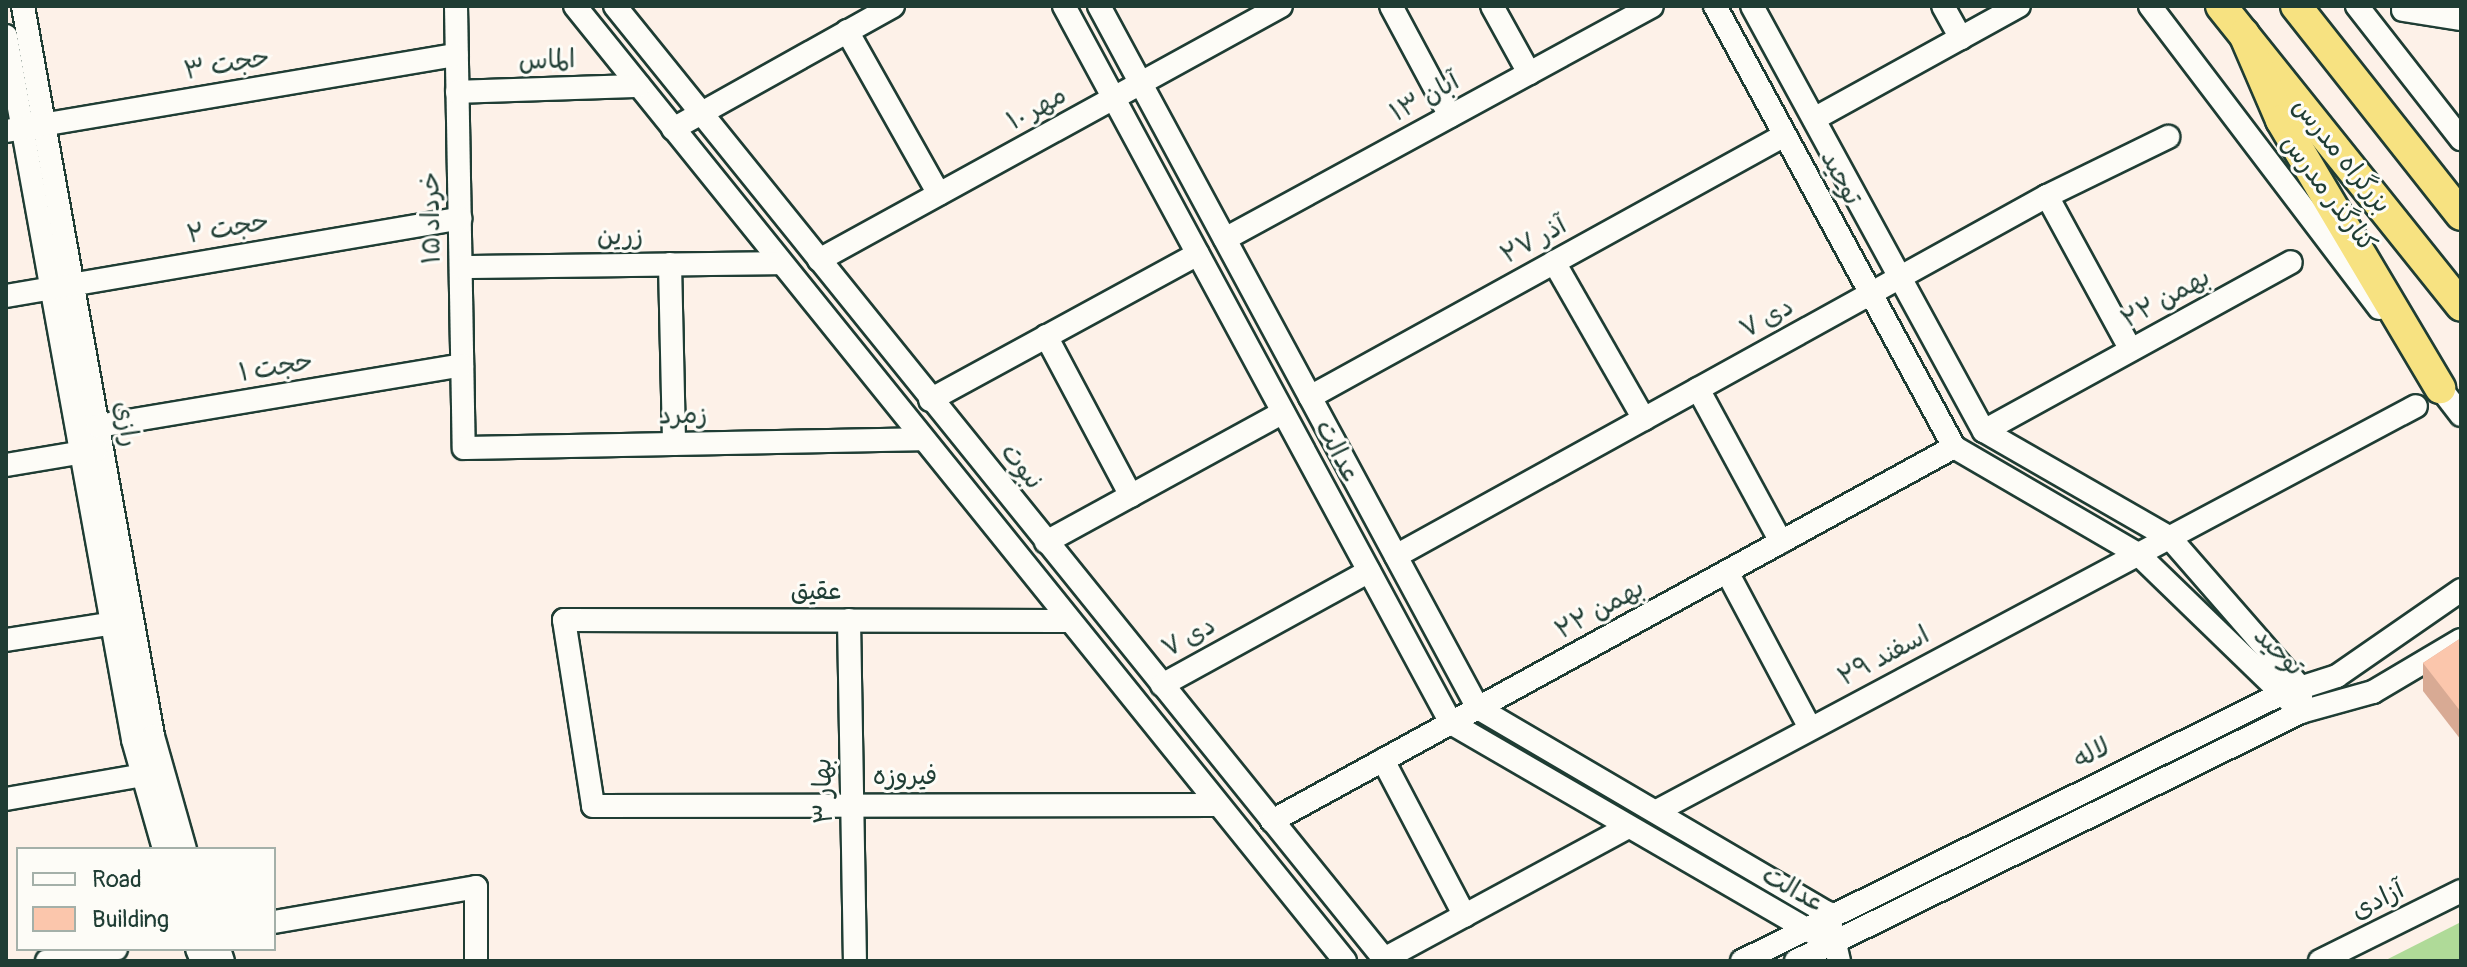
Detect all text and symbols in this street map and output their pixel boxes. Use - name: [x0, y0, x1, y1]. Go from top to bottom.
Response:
- street label: حجت ۳: [182, 42, 272, 88]
- street label: الماس: [518, 44, 576, 78]
- street label: ۱۳ آبان: [1385, 66, 1465, 130]
- street label: ۱۰ مهر: [1002, 80, 1072, 138]
- street label: بزرگراه مدرس: [2285, 92, 2397, 220]
- street label: کنارگذر مدرس: [2274, 129, 2382, 259]
- street label: توحید: [1813, 145, 1867, 211]
- street label: ۱۵ خرداد: [416, 171, 448, 265]
- street label: حجت ۲: [185, 206, 271, 252]
- street label: ۲۷ آذر: [1496, 210, 1572, 272]
- street label: زرین: [597, 221, 643, 253]
- street label: ۲۲ بهمن: [2116, 262, 2216, 336]
- street label: ۷ دی: [1735, 292, 1799, 346]
- street label: حجت ۱: [237, 346, 315, 390]
- street label: رازی: [107, 399, 145, 449]
- street label: زمرد: [658, 400, 708, 432]
- street label: عدالت: [1307, 415, 1367, 489]
- street label: نبوت: [993, 438, 1049, 496]
- street label: ۲۲ بهمن: [1550, 573, 1650, 647]
- street label: عقیق: [790, 576, 842, 608]
- street label: ۷ دی: [1157, 611, 1221, 665]
- street label: ۲۹ اسفند: [1833, 620, 1935, 694]
- street label: توحید: [2246, 621, 2310, 683]
- street label: لاله: [2069, 732, 2115, 776]
- street label: بهار ۳: [808, 758, 840, 824]
- street label: فیروزه: [873, 761, 937, 793]
- legend: [16, 847, 276, 951]
- street label: عدالت: [1756, 860, 1830, 920]
- text: Road: [92, 865, 142, 894]
- street label: آزادی: [2346, 875, 2410, 927]
- text: Building: [92, 905, 169, 934]

